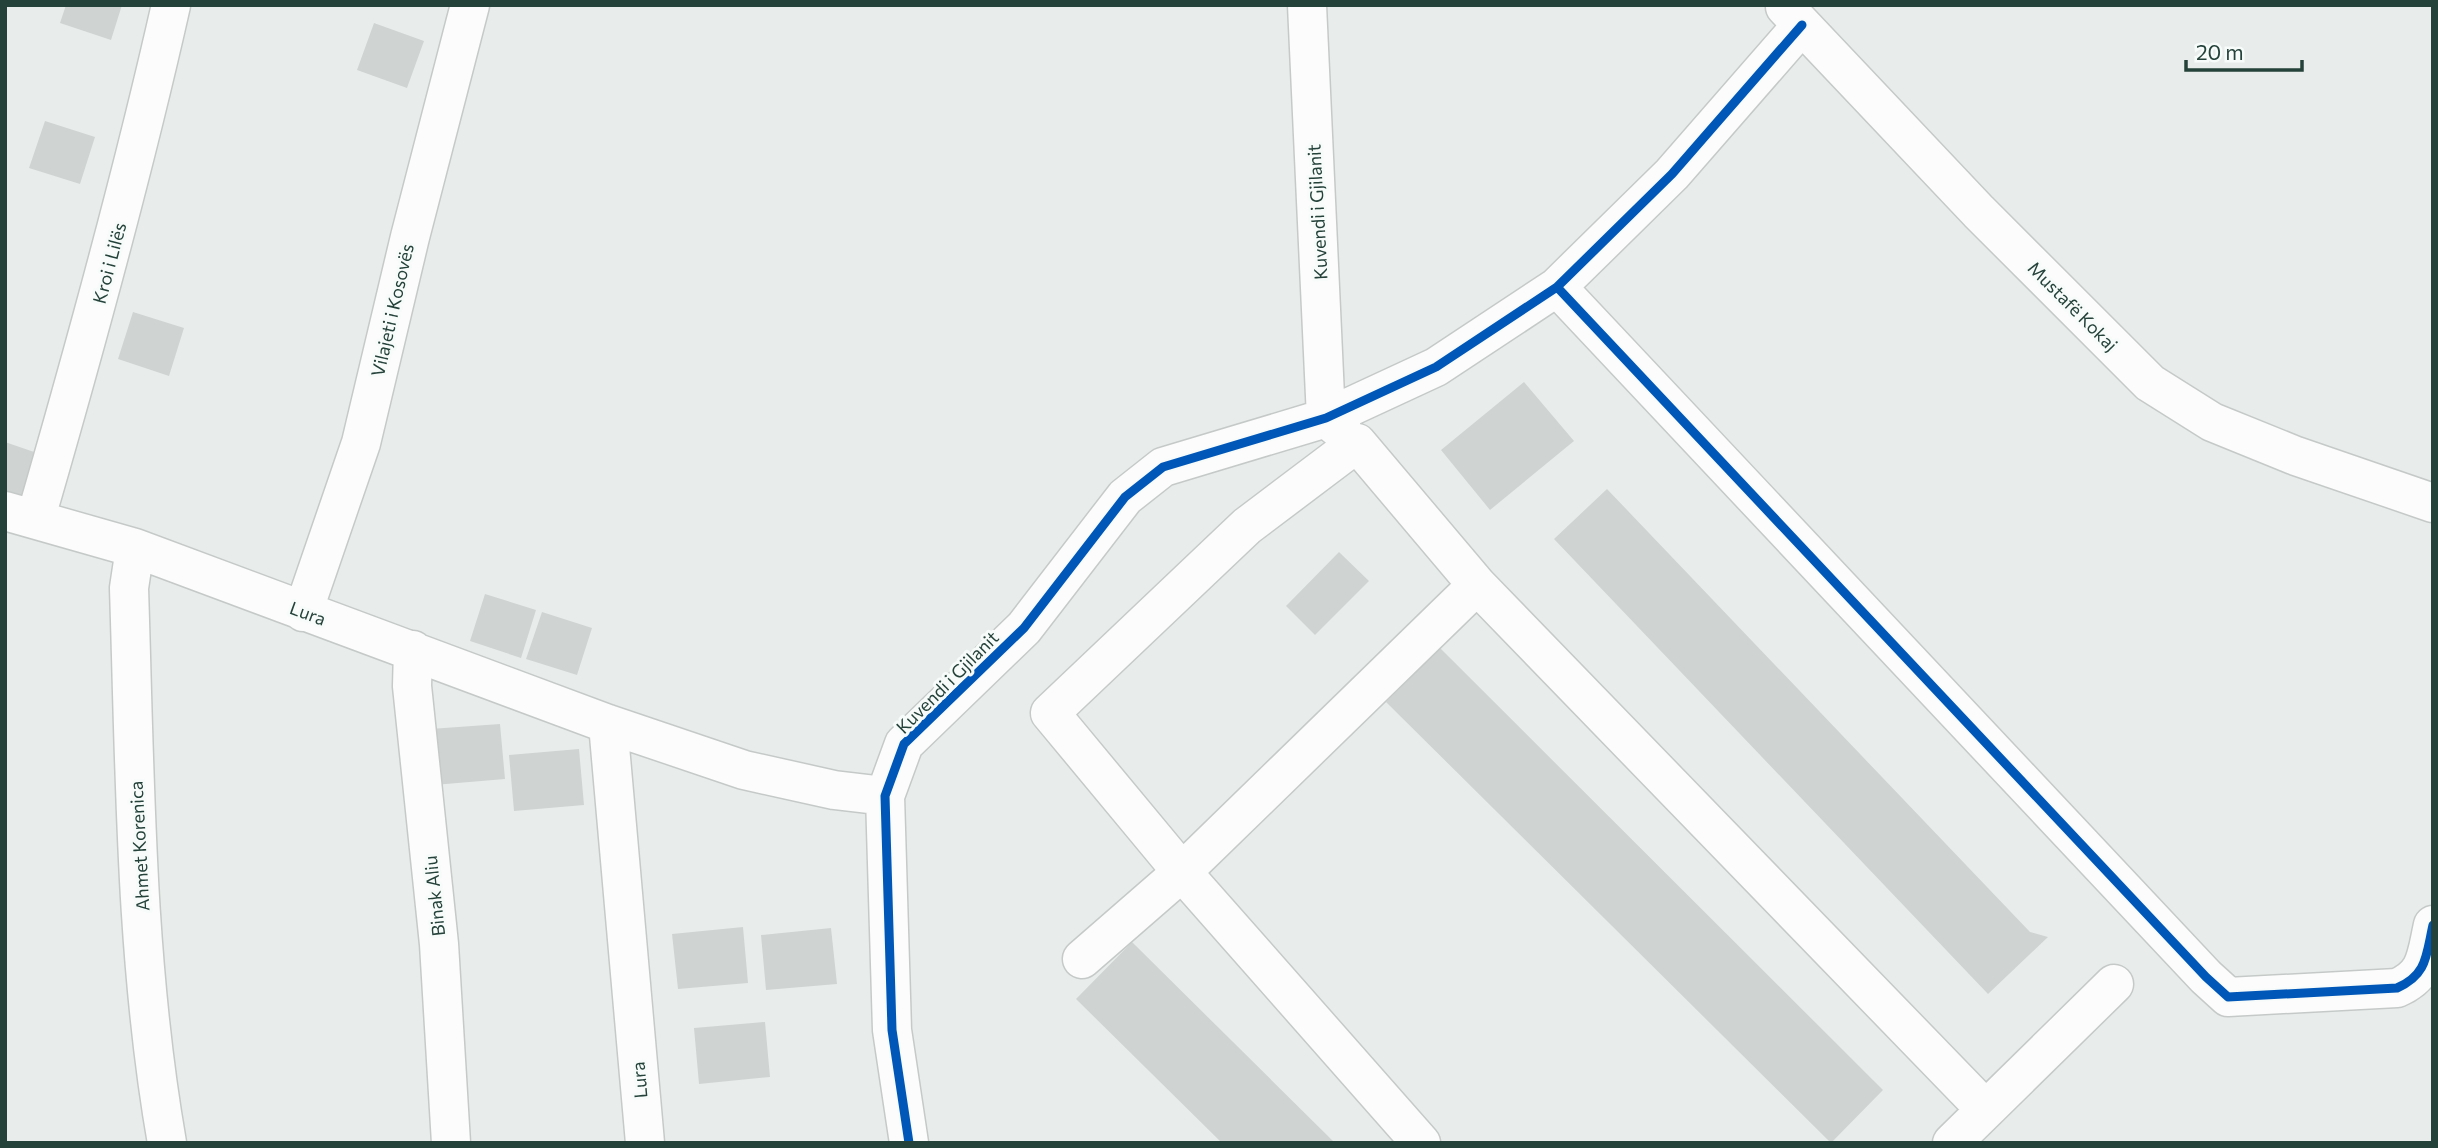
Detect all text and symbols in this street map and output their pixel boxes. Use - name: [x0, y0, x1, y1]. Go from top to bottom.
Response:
- scale bar: [2186, 28, 2302, 72]
- text: 20 m: [2196, 39, 2244, 64]
- street label: Kuvendi i Gjilanit: [1302, 144, 1332, 280]
- street label: Kroi i Lilës: [88, 220, 130, 306]
- street label: Vilajeti i Kosovës: [366, 241, 418, 379]
- street label: Mustafë Kokaj: [2024, 257, 2122, 355]
- street label: Lura: [287, 596, 329, 630]
- street label: Kuvendi i Gjilanit: [891, 626, 1003, 738]
- street label: Ahmet Korenica: [125, 780, 153, 912]
- street label: Binak Aliu: [419, 855, 449, 937]
- street label: Lura: [626, 1061, 652, 1099]

